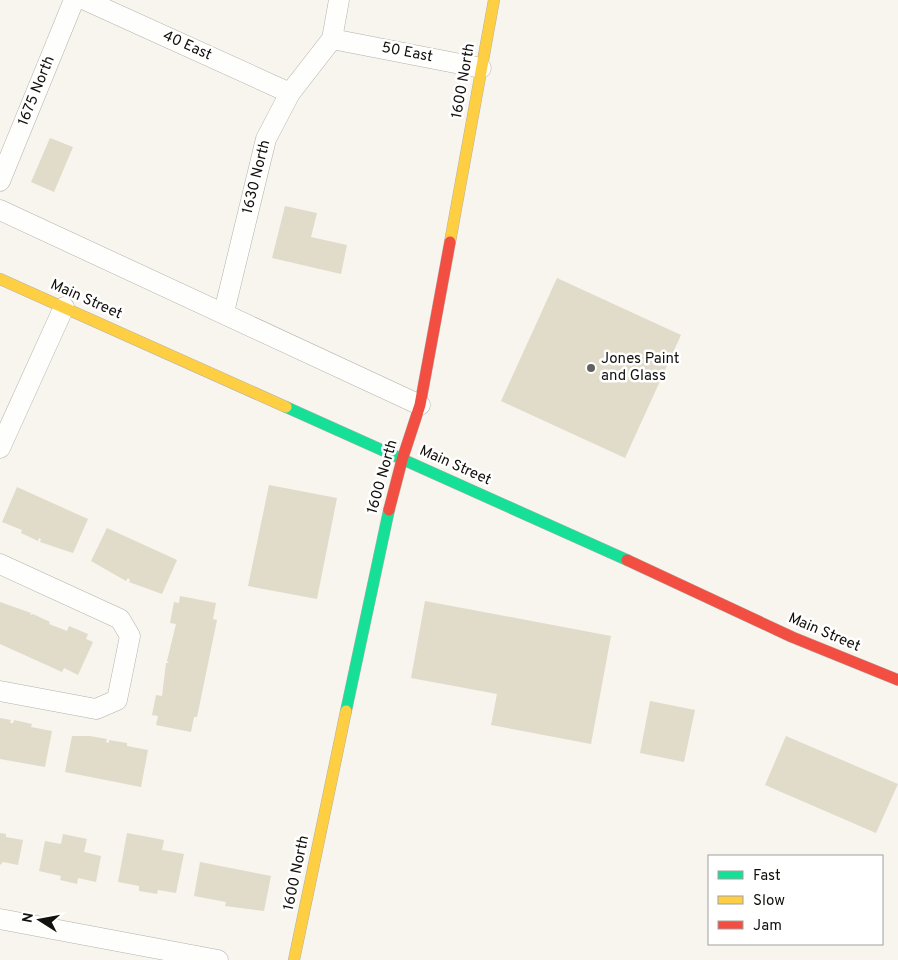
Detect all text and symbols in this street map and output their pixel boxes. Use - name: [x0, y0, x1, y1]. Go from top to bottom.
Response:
- street label: 40 East: [159, 27, 215, 65]
- street label: 50 East: [380, 39, 434, 67]
- street label: 1600 North: [448, 42, 480, 120]
- street label: 1675 North: [14, 53, 60, 129]
- street label: 1630 North: [239, 138, 275, 216]
- street label: Main Street: [47, 276, 125, 324]
- place label: Jones Paint and Glass: [601, 350, 679, 386]
- marker: Jones Paint and Glass: [585, 362, 597, 374]
- street label: 1600 North: [363, 438, 403, 516]
- street label: Main Street: [416, 442, 494, 490]
- street label: Main Street: [785, 609, 863, 657]
- street label: 1600 North: [280, 834, 314, 912]
- legend: [708, 855, 883, 945]
- text: Fast: [753, 867, 781, 886]
- text: Slow: [753, 892, 785, 911]
- north arrow: [15, 895, 65, 945]
- text: N: [19, 911, 38, 924]
- text: Jam: [753, 917, 782, 936]

